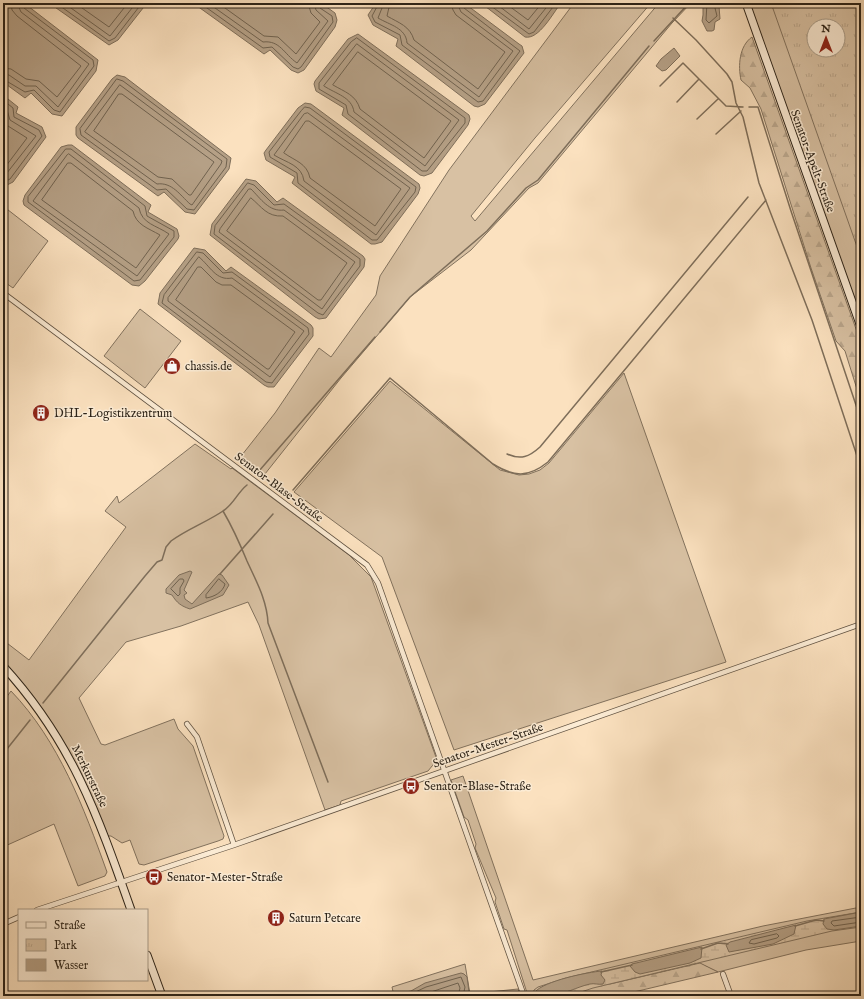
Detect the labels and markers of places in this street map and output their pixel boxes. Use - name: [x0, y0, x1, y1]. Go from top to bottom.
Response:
- shop icon: chassis.de: [162, 356, 182, 376]
- place label: chassis.de: [185, 359, 233, 374]
- building icon: DHL-Logistikzentrum: [31, 403, 51, 423]
- place label: DHL-Logistikzentrum: [54, 406, 172, 421]
- bus stop icon: Senator-Blase-Straße: [401, 776, 421, 796]
- place label: Senator-Blase-Straße: [424, 779, 531, 794]
- bus stop icon: Senator-Mester-Straße: [144, 867, 164, 887]
- place label: Senator-Mester-Straße: [167, 870, 283, 885]
- building icon: Saturn Petcare: [266, 908, 286, 928]
- place label: Saturn Petcare: [289, 911, 361, 926]

